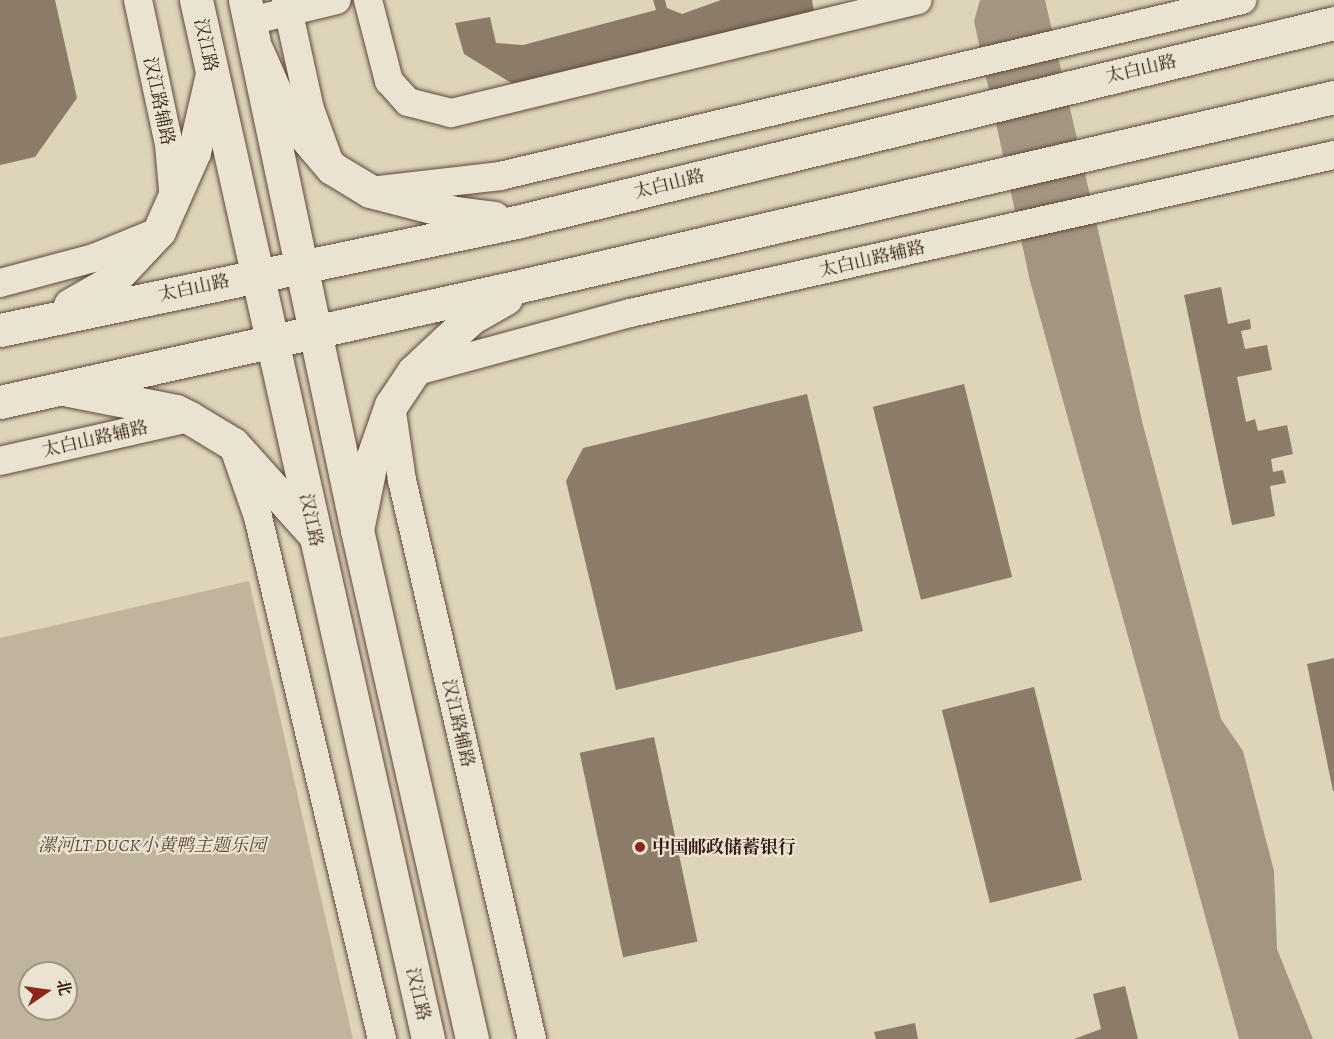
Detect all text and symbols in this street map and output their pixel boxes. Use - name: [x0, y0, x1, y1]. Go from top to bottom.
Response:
- street label: 汉江路: [190, 16, 222, 74]
- street label: 太白山路: [1103, 50, 1179, 88]
- street label: 汉江路辅路: [139, 55, 179, 147]
- street label: 太白山路: [631, 165, 707, 203]
- street label: 太白山路辅路: [817, 236, 927, 282]
- street label: 太白山路: [157, 270, 231, 306]
- street label: 太白山路辅路: [40, 416, 150, 462]
- street label: 汉江路: [295, 491, 327, 549]
- street label: 汉江路辅路: [437, 677, 479, 769]
- park label: 漯河LT DUCK小黄鸭主题乐园: [38, 834, 266, 856]
- place label: 中国邮政储蓄银行: [652, 836, 796, 858]
- marker: 中国邮政储蓄银行: [633, 840, 647, 854]
- north arrow: [18, 961, 78, 1021]
- street label: 汉江路: [401, 965, 435, 1023]
- text: 北: [51, 977, 76, 998]

